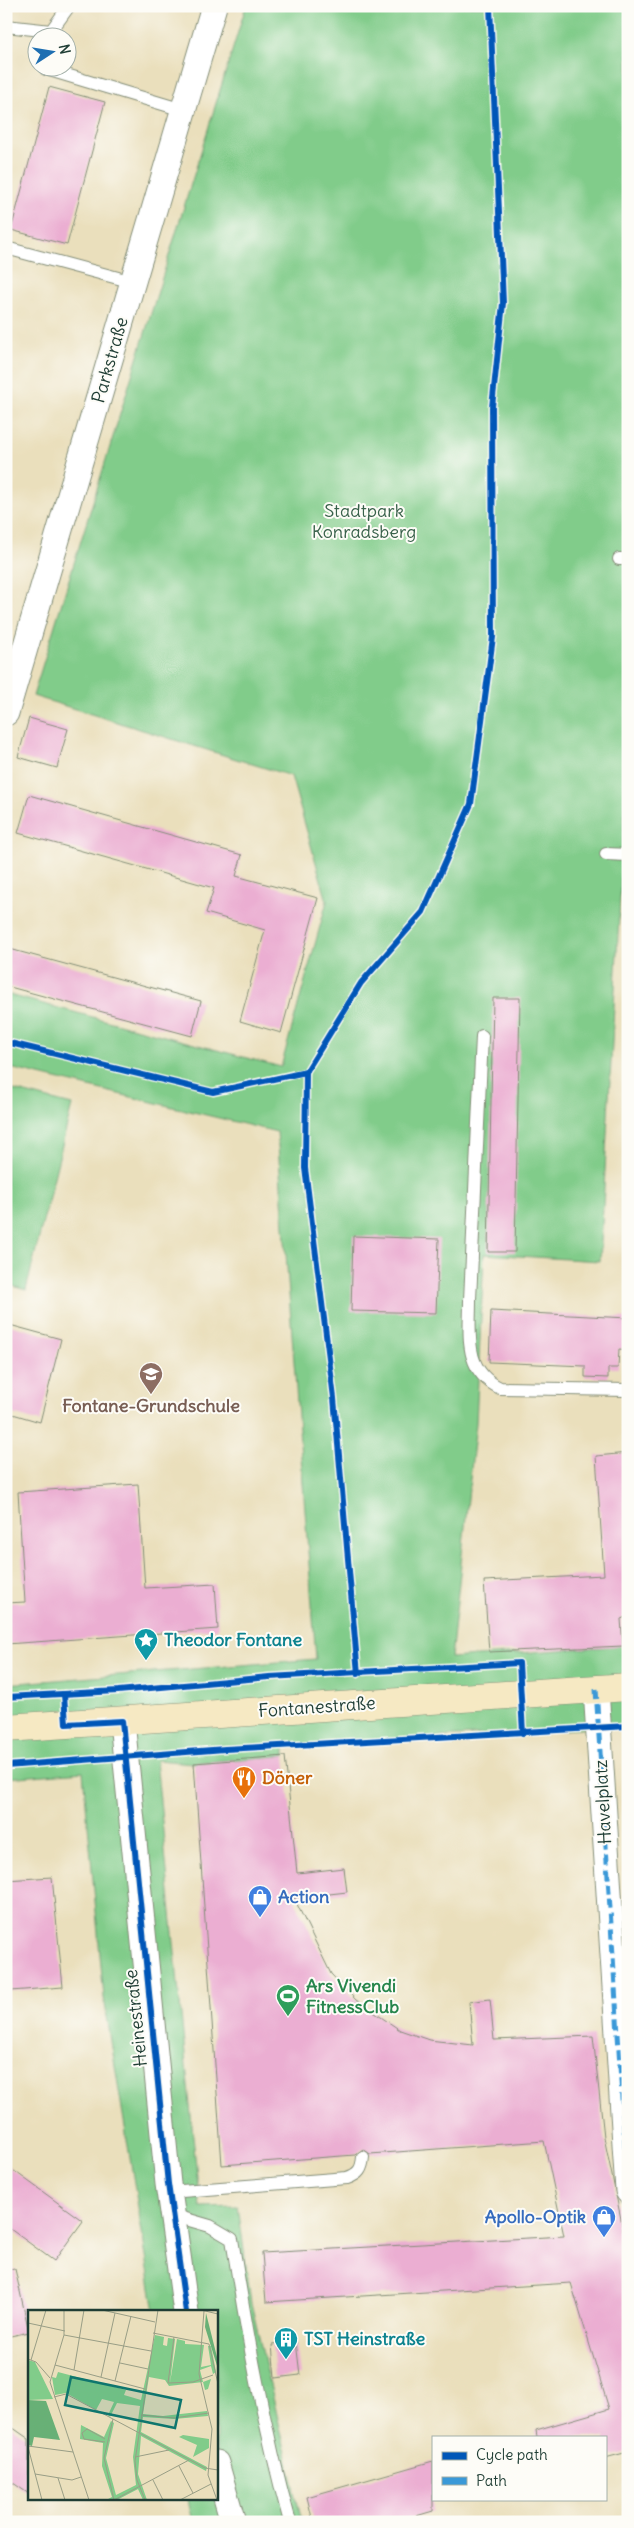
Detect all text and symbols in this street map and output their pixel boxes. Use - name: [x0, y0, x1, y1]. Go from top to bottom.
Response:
- north arrow: [28, 28, 78, 78]
- text: N: [55, 43, 75, 56]
- street label: Parkstraße: [86, 314, 133, 406]
- park label: Stadtpark Konradsberg: [312, 499, 416, 543]
- school or university icon: Fontane-Grundschule: [138, 1361, 164, 1395]
- place label: Fontane-Grundschule: [62, 1394, 240, 1417]
- place icon: Theodor Fontane: [133, 1627, 159, 1661]
- place label: Theodor Fontane: [164, 1628, 302, 1651]
- street label: Fontanestraße: [258, 1691, 376, 1722]
- street label: Havelplatz: [589, 1759, 616, 1845]
- restaurant icon: Döner: [231, 1765, 257, 1799]
- place label: Döner: [262, 1766, 313, 1789]
- shop icon: Action: [247, 1884, 273, 1918]
- place label: Action: [278, 1885, 330, 1908]
- street label: Heinestraße: [119, 1968, 152, 2068]
- place label: Ars Vivendi FitnessClub: [306, 1974, 399, 2018]
- sports icon: Ars Vivendi FitnessClub: [275, 1983, 301, 2017]
- shop icon: Apollo-Optik: [591, 2204, 617, 2238]
- place label: Apollo-Optik: [485, 2205, 586, 2228]
- inset map: [28, 2310, 218, 2500]
- building icon: TST Heinstraße: [273, 2326, 299, 2360]
- place label: TST Heinstraße: [304, 2327, 426, 2350]
- legend: [432, 2436, 606, 2500]
- text: Cycle path: [476, 2445, 548, 2464]
- text: Path: [476, 2471, 507, 2490]

